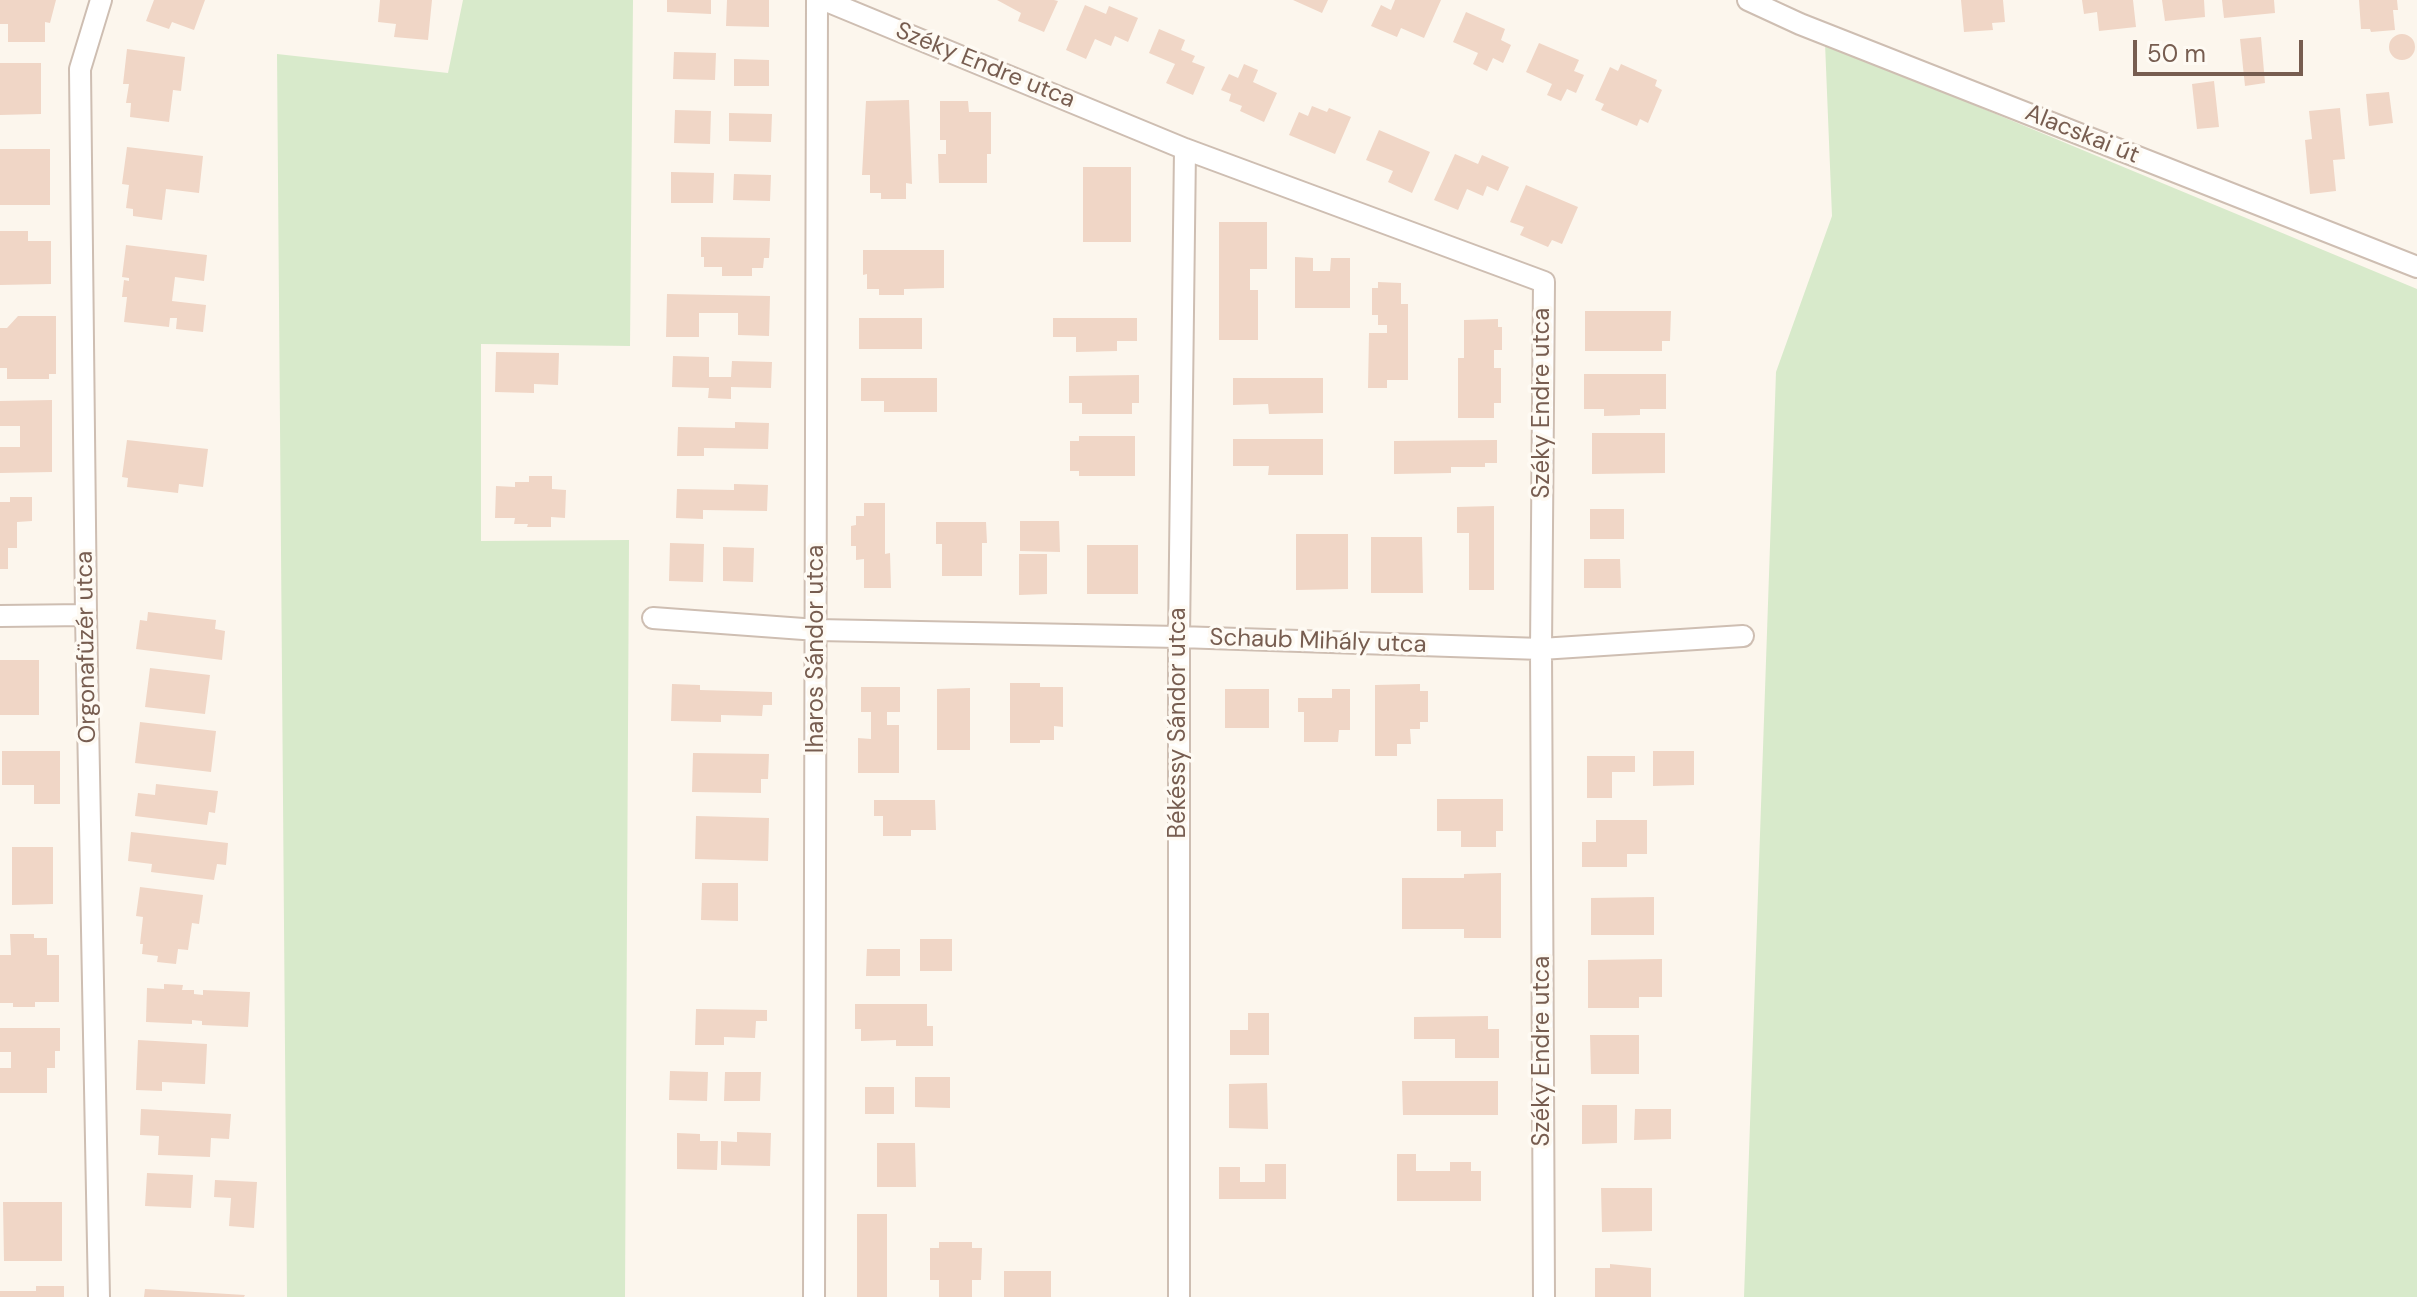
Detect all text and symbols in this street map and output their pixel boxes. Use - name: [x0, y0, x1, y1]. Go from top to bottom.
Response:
- street label: Széky Endre utca: [891, 17, 1079, 115]
- scale bar: [2137, 24, 2307, 74]
- text: 50 m: [2147, 38, 2206, 69]
- street label: Alacskai út: [2021, 99, 2143, 171]
- street label: Széky Endre utca: [1529, 308, 1557, 498]
- street label: Iharos Sándor utca: [803, 545, 831, 753]
- street label: Orgonafüzér utca: [71, 550, 103, 744]
- street label: Békéssy Sándor utca: [1165, 607, 1193, 839]
- street label: Schaub Mihály utca: [1209, 624, 1427, 660]
- street label: Széky Endre utca: [1529, 956, 1557, 1146]

